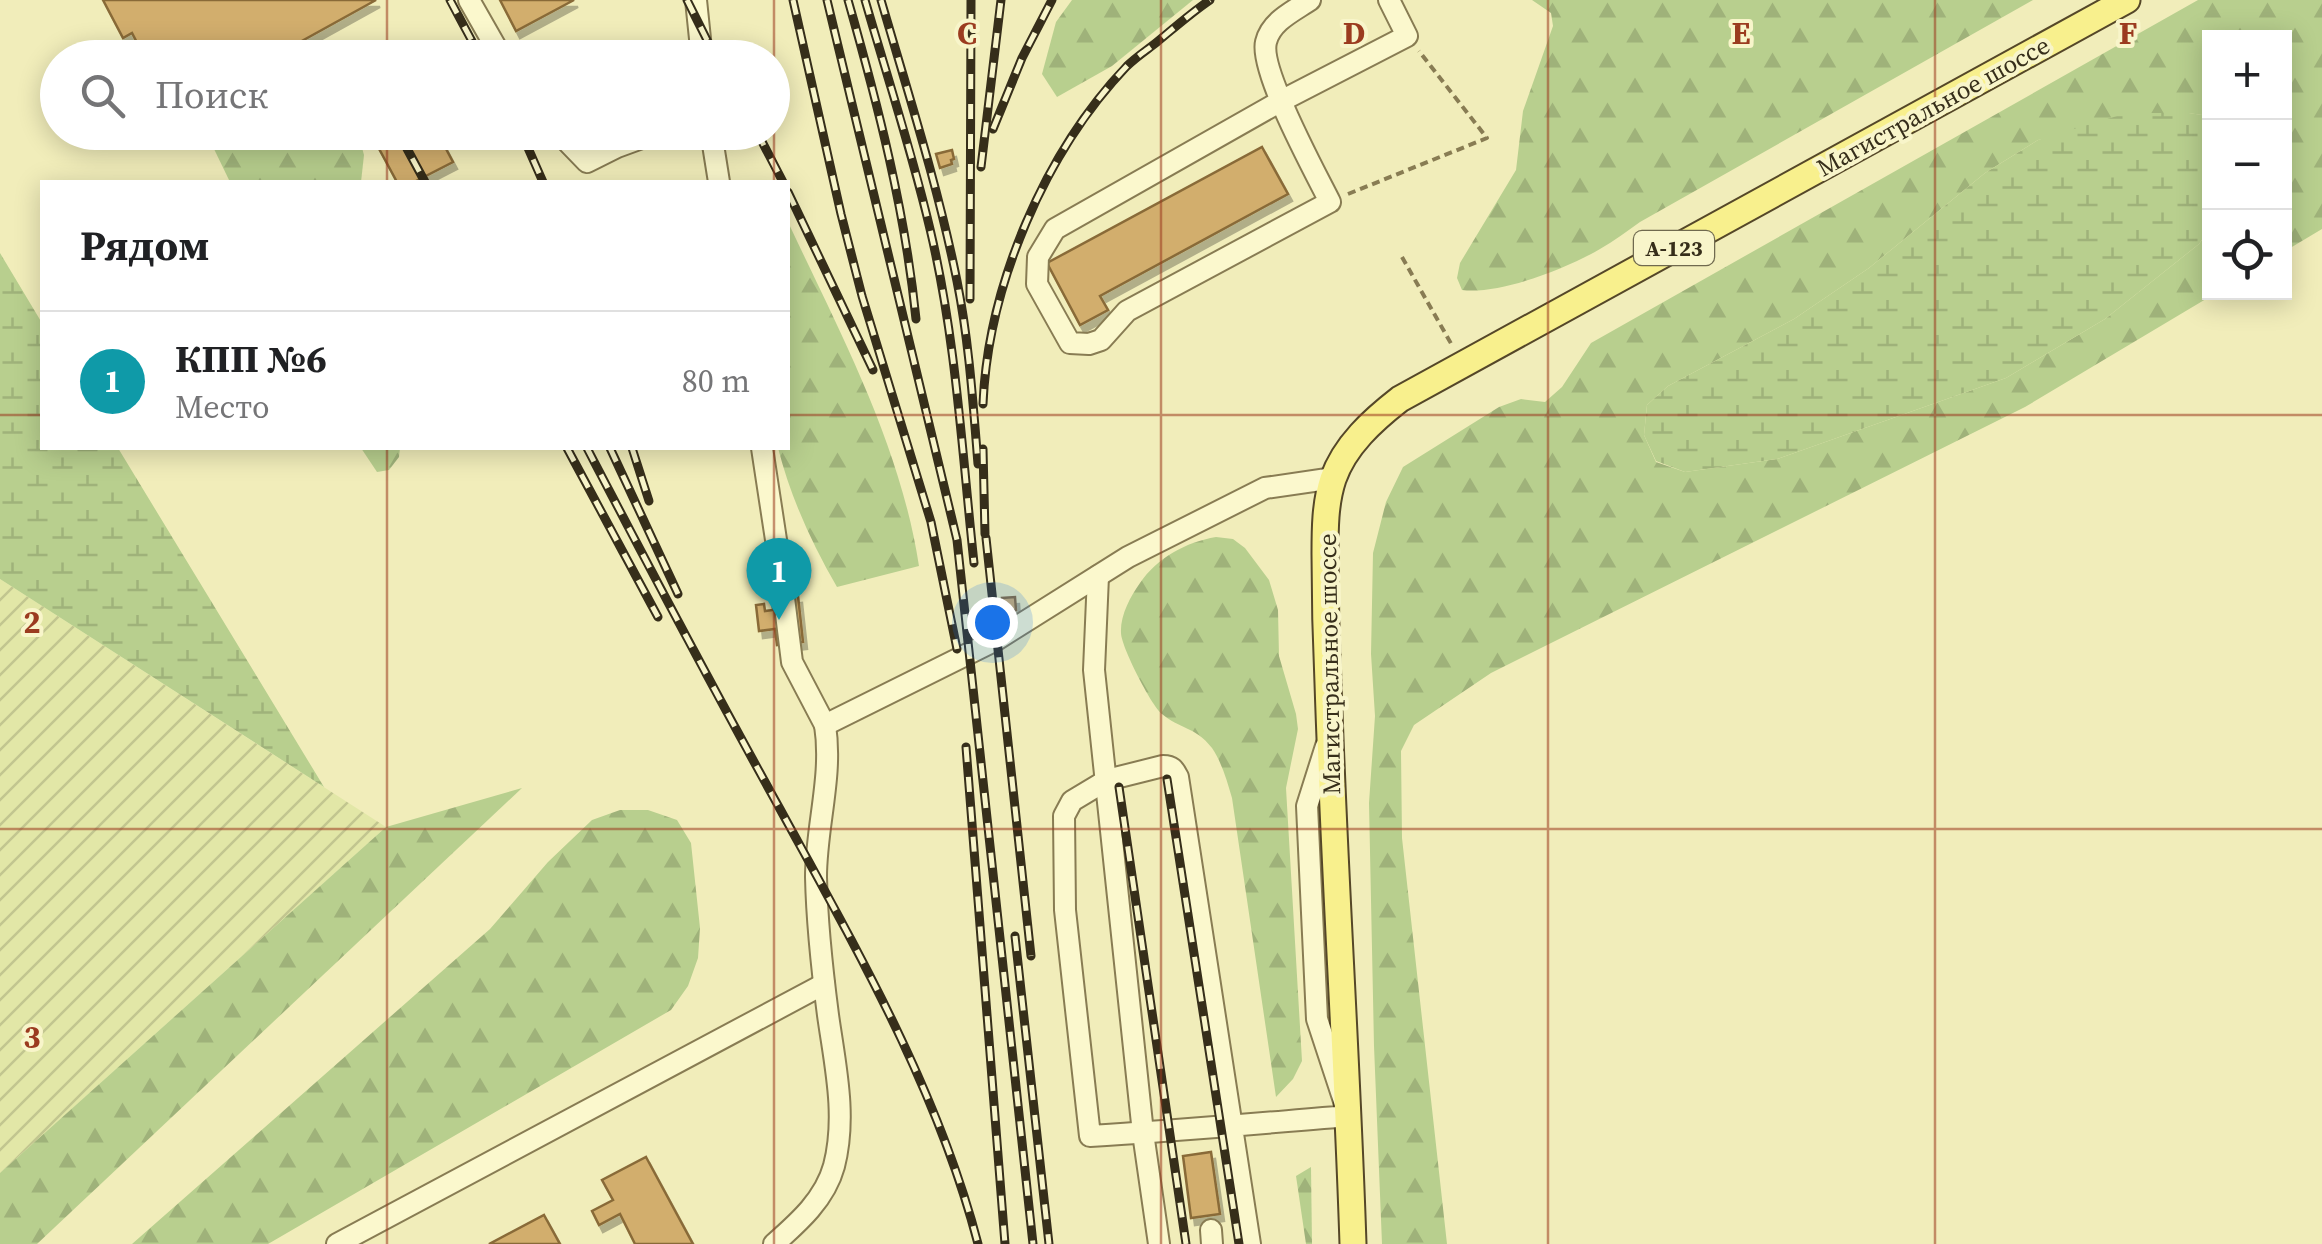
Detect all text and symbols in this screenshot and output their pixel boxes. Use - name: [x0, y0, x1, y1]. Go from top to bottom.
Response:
- text: C: [957, 11, 977, 55]
- text: D: [1343, 11, 1365, 55]
- text: E: [1731, 11, 1751, 55]
- text: F: [2119, 11, 2137, 55]
- street label: Магистральное шоссе: [1810, 28, 2056, 184]
- map controls: [2202, 30, 2292, 300]
- button: +: [2202, 30, 2292, 120]
- search box: [40, 40, 790, 150]
- icon: search: [75, 68, 130, 123]
- text: Поиск: [155, 69, 268, 121]
- button: −: [2202, 120, 2292, 210]
- button: locate: [2202, 210, 2292, 300]
- text: Рядом: [80, 216, 209, 274]
- road number: А-123: [1634, 231, 1714, 265]
- text: КПП №6: [175, 333, 327, 385]
- text: 1: [104, 359, 121, 403]
- text: 80 m: [682, 359, 750, 403]
- text: Место: [175, 385, 270, 429]
- street label: Магистральное шоссе: [1310, 533, 1348, 795]
- pin: 1: [746, 538, 812, 620]
- your location: [967, 597, 1018, 648]
- text: 2: [23, 600, 41, 644]
- text: 3: [23, 1015, 41, 1059]

